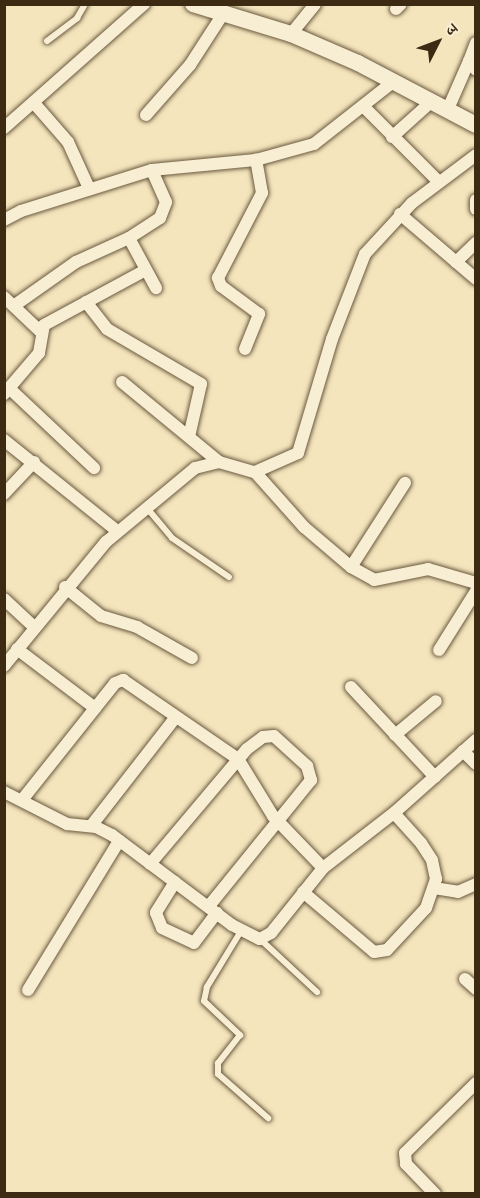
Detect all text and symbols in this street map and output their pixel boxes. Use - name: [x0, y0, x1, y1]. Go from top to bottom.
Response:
- north arrow: [408, 12, 468, 72]
- text: उ: [441, 20, 462, 40]

